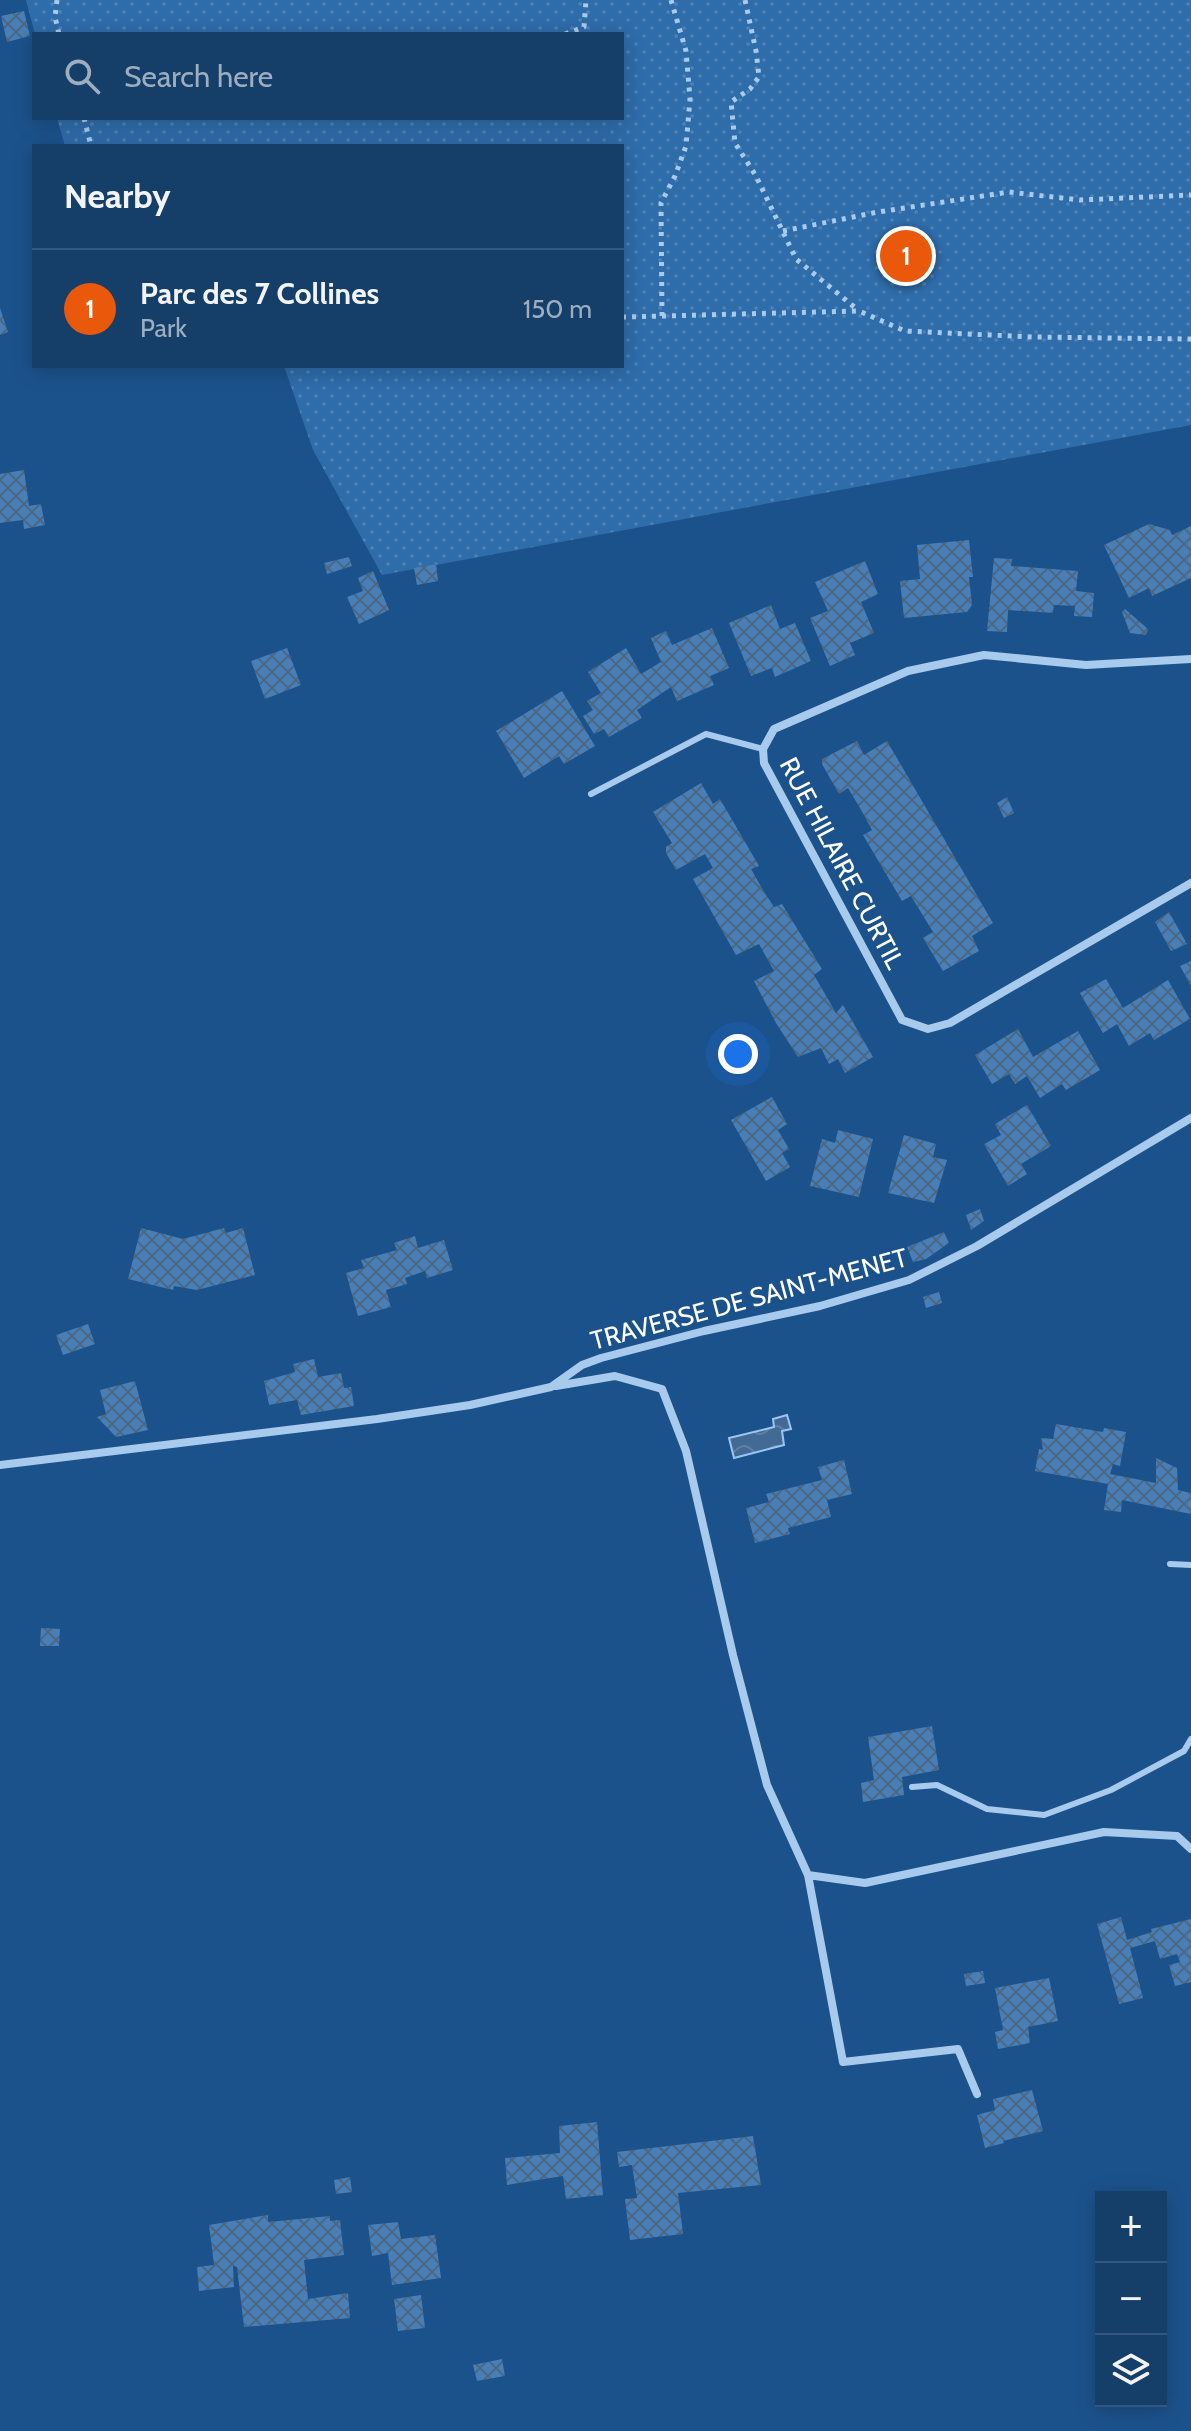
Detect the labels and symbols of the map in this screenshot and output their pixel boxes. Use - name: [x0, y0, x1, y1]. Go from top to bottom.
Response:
- pin: 1: [880, 226, 932, 286]
- street label: RUE HILAIRE CURTIL: [773, 752, 911, 974]
- your location: [718, 1034, 758, 1074]
- street label: TRAVERSE DE SAINT-MENET: [587, 1241, 911, 1357]

